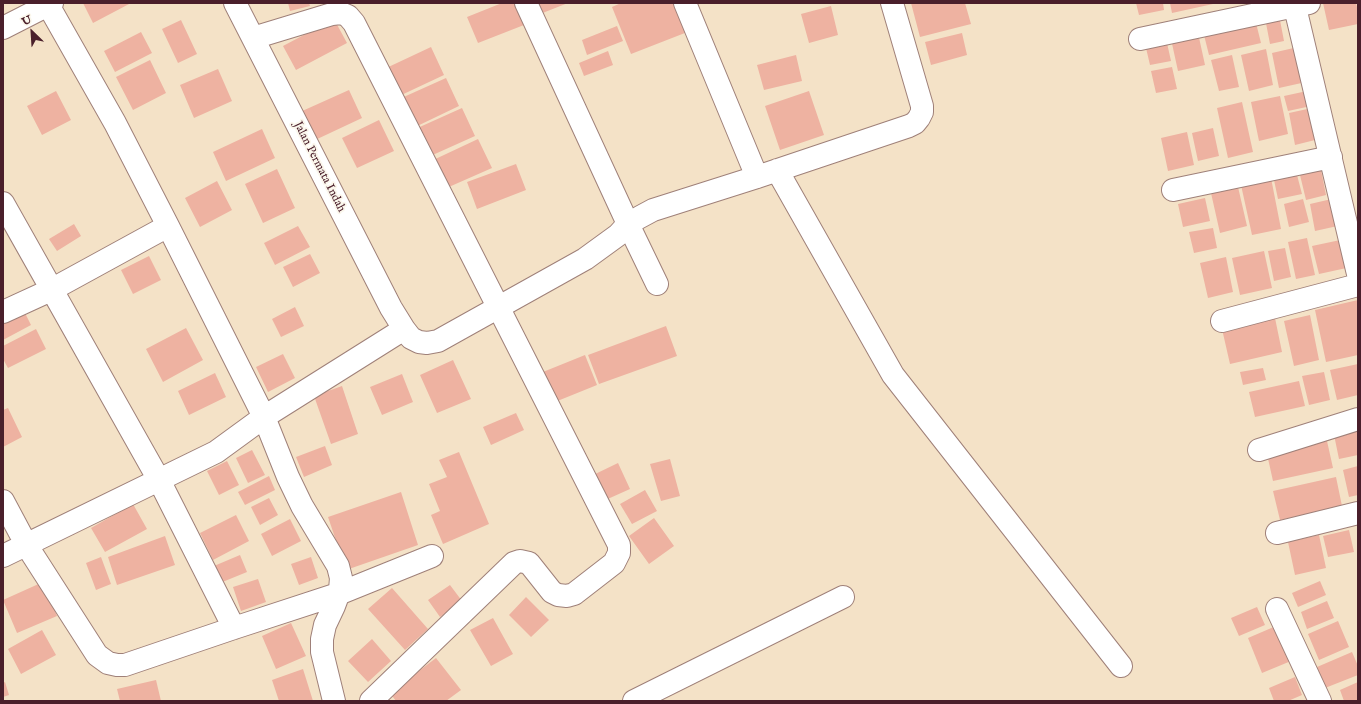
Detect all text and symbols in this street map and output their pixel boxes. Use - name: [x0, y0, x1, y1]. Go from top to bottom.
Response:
- north arrow: [12, 12, 52, 52]
- text: U: [20, 13, 34, 29]
- street label: Jalan Permata Indah: [290, 119, 348, 215]

